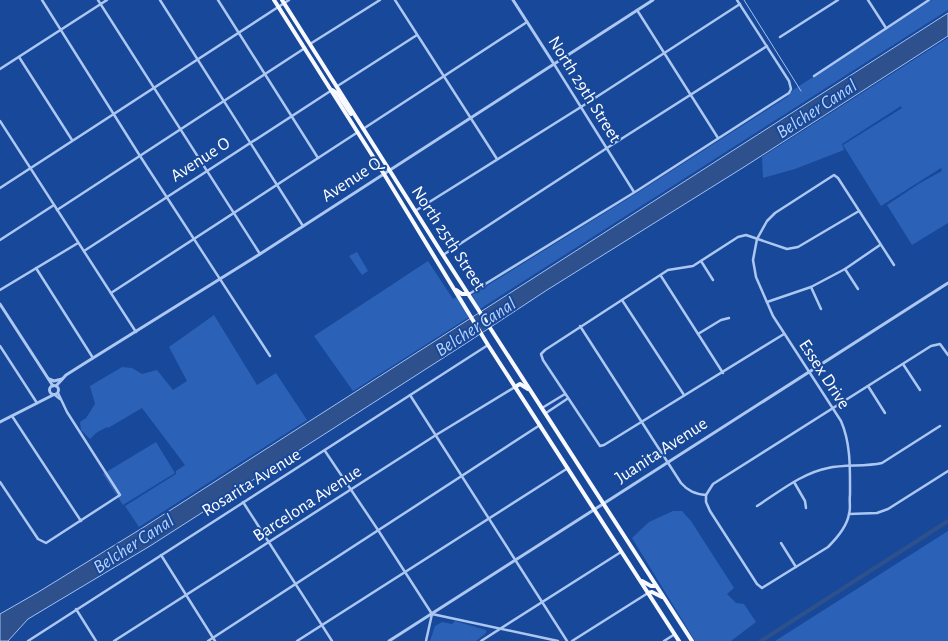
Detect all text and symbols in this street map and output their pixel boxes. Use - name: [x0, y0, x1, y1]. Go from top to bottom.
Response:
- street label: North 29th Street: [544, 33, 624, 146]
- water label: Belcher Canal: [773, 76, 861, 142]
- street label: Avenue O: [168, 134, 233, 186]
- street label: Avenue Q: [319, 153, 387, 206]
- street label: North 25th Street: [408, 183, 489, 294]
- water label: Belcher Canal: [432, 294, 520, 360]
- street label: Essex Drive: [795, 337, 853, 412]
- street label: Juanita Avenue: [612, 414, 711, 487]
- street label: Rosarita Avenue: [199, 445, 304, 520]
- street label: Barcelona Avenue: [250, 462, 365, 545]
- water label: Belcher Canal: [90, 511, 178, 577]

